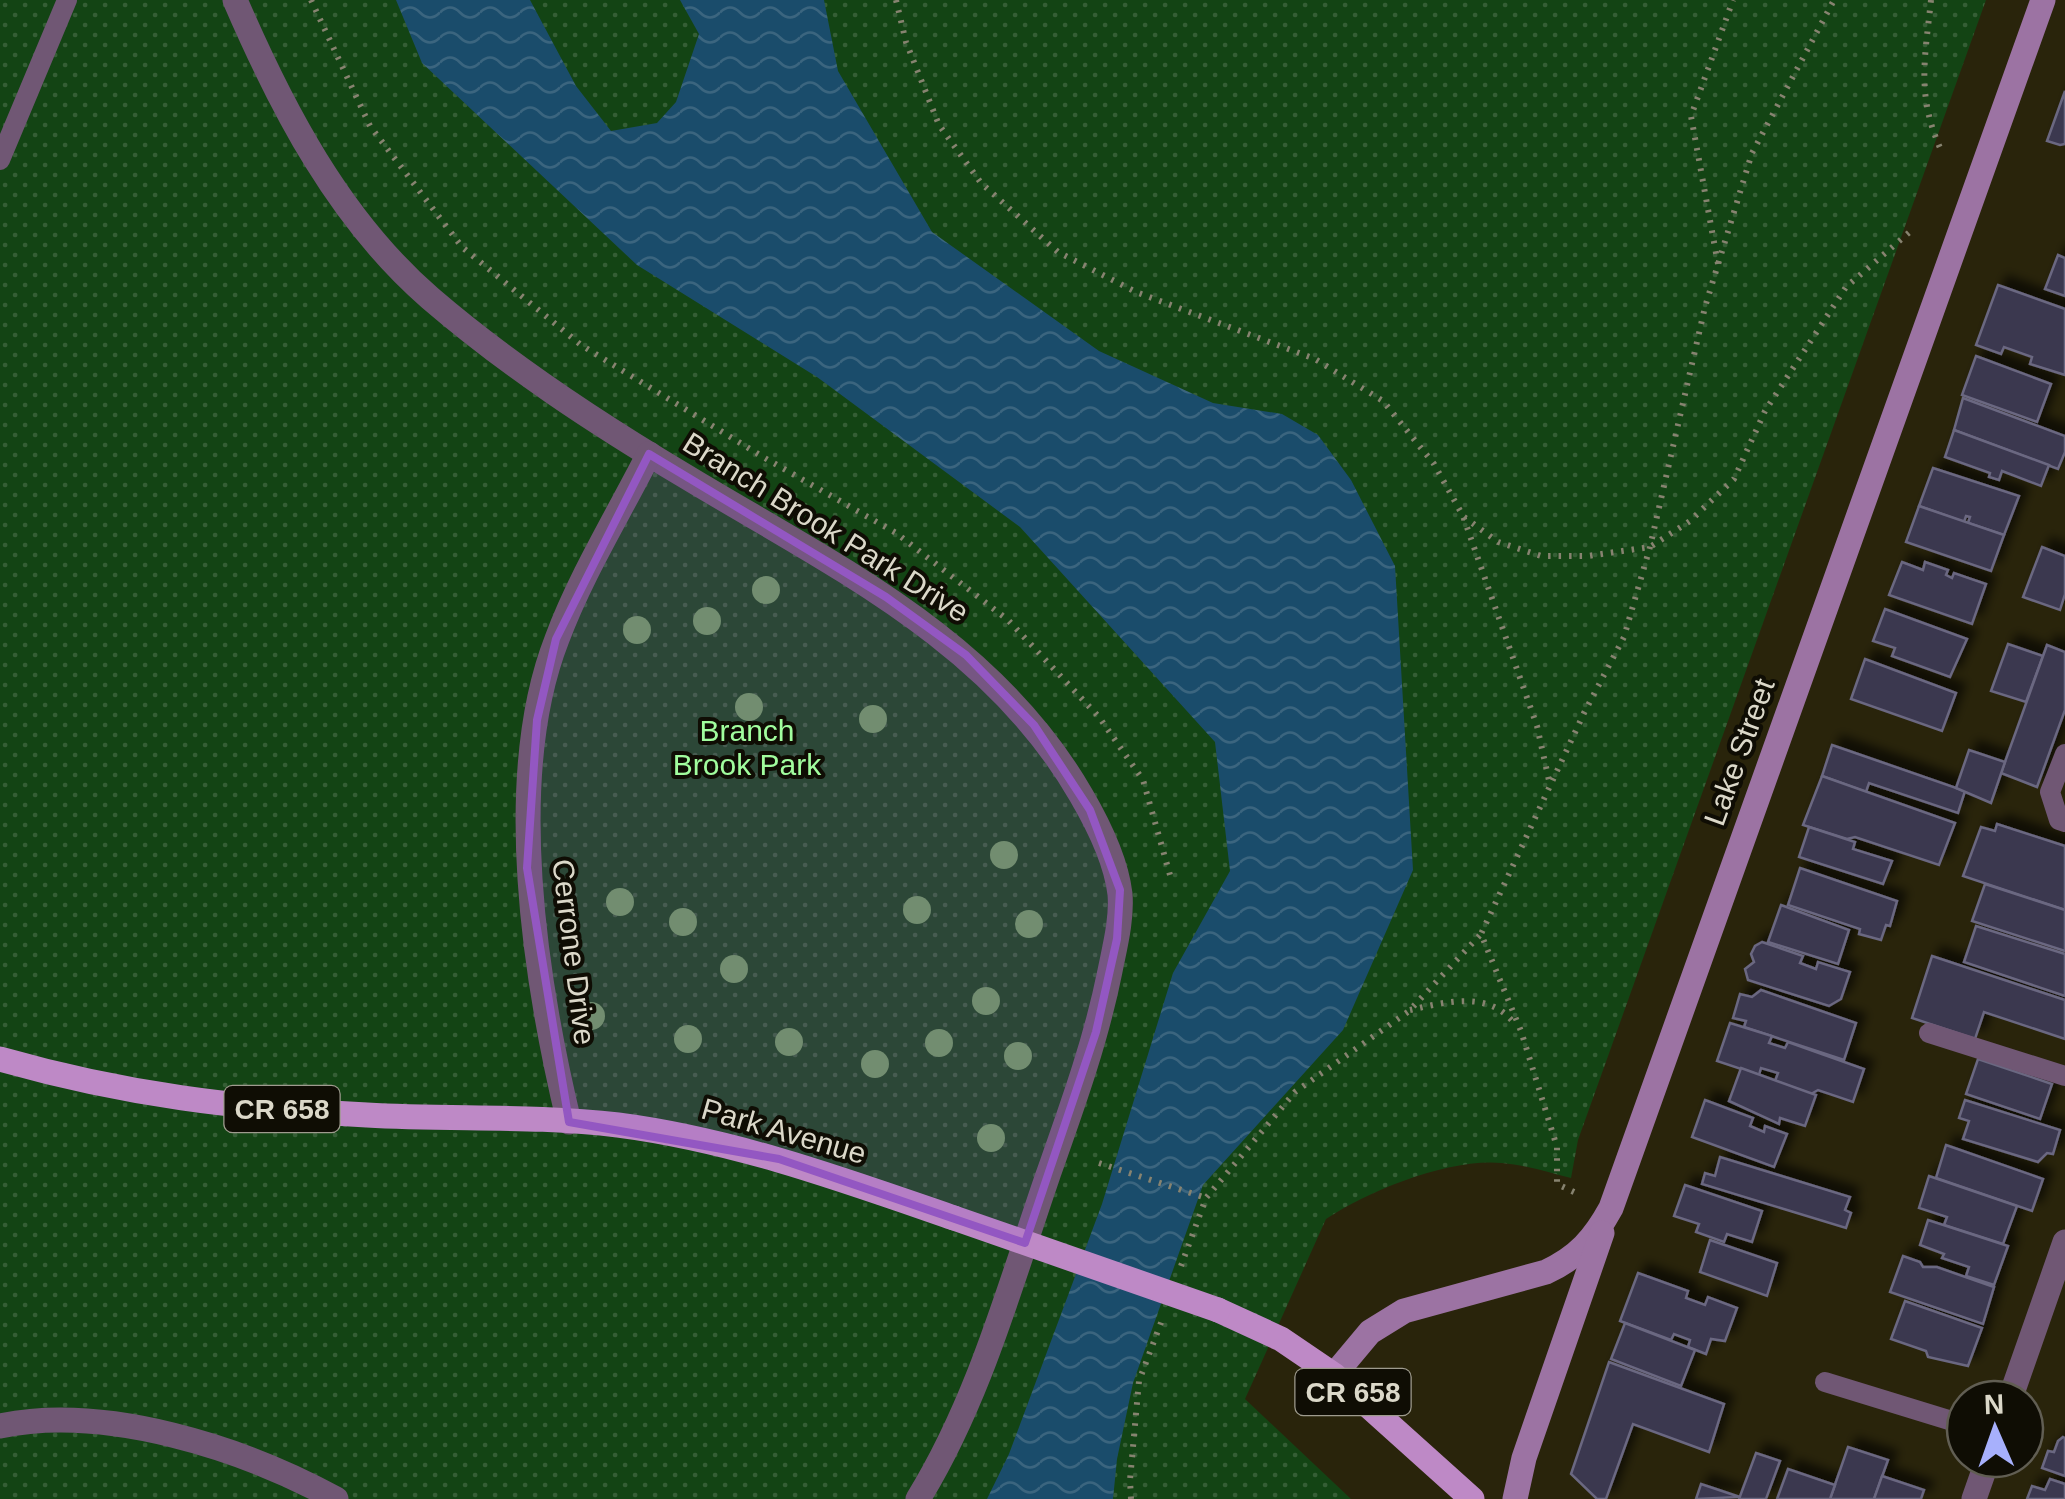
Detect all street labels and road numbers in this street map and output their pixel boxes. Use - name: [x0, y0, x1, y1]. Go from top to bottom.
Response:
- street label: Branch Brook Park Drive: [677, 426, 975, 628]
- street label: Lake Street: [1697, 674, 1781, 830]
- street label: Cerrone Drive: [546, 857, 602, 1047]
- road number: CR 658: [224, 1086, 340, 1132]
- street label: Park Avenue: [698, 1092, 870, 1170]
- road number: CR 658: [1296, 1369, 1410, 1415]

